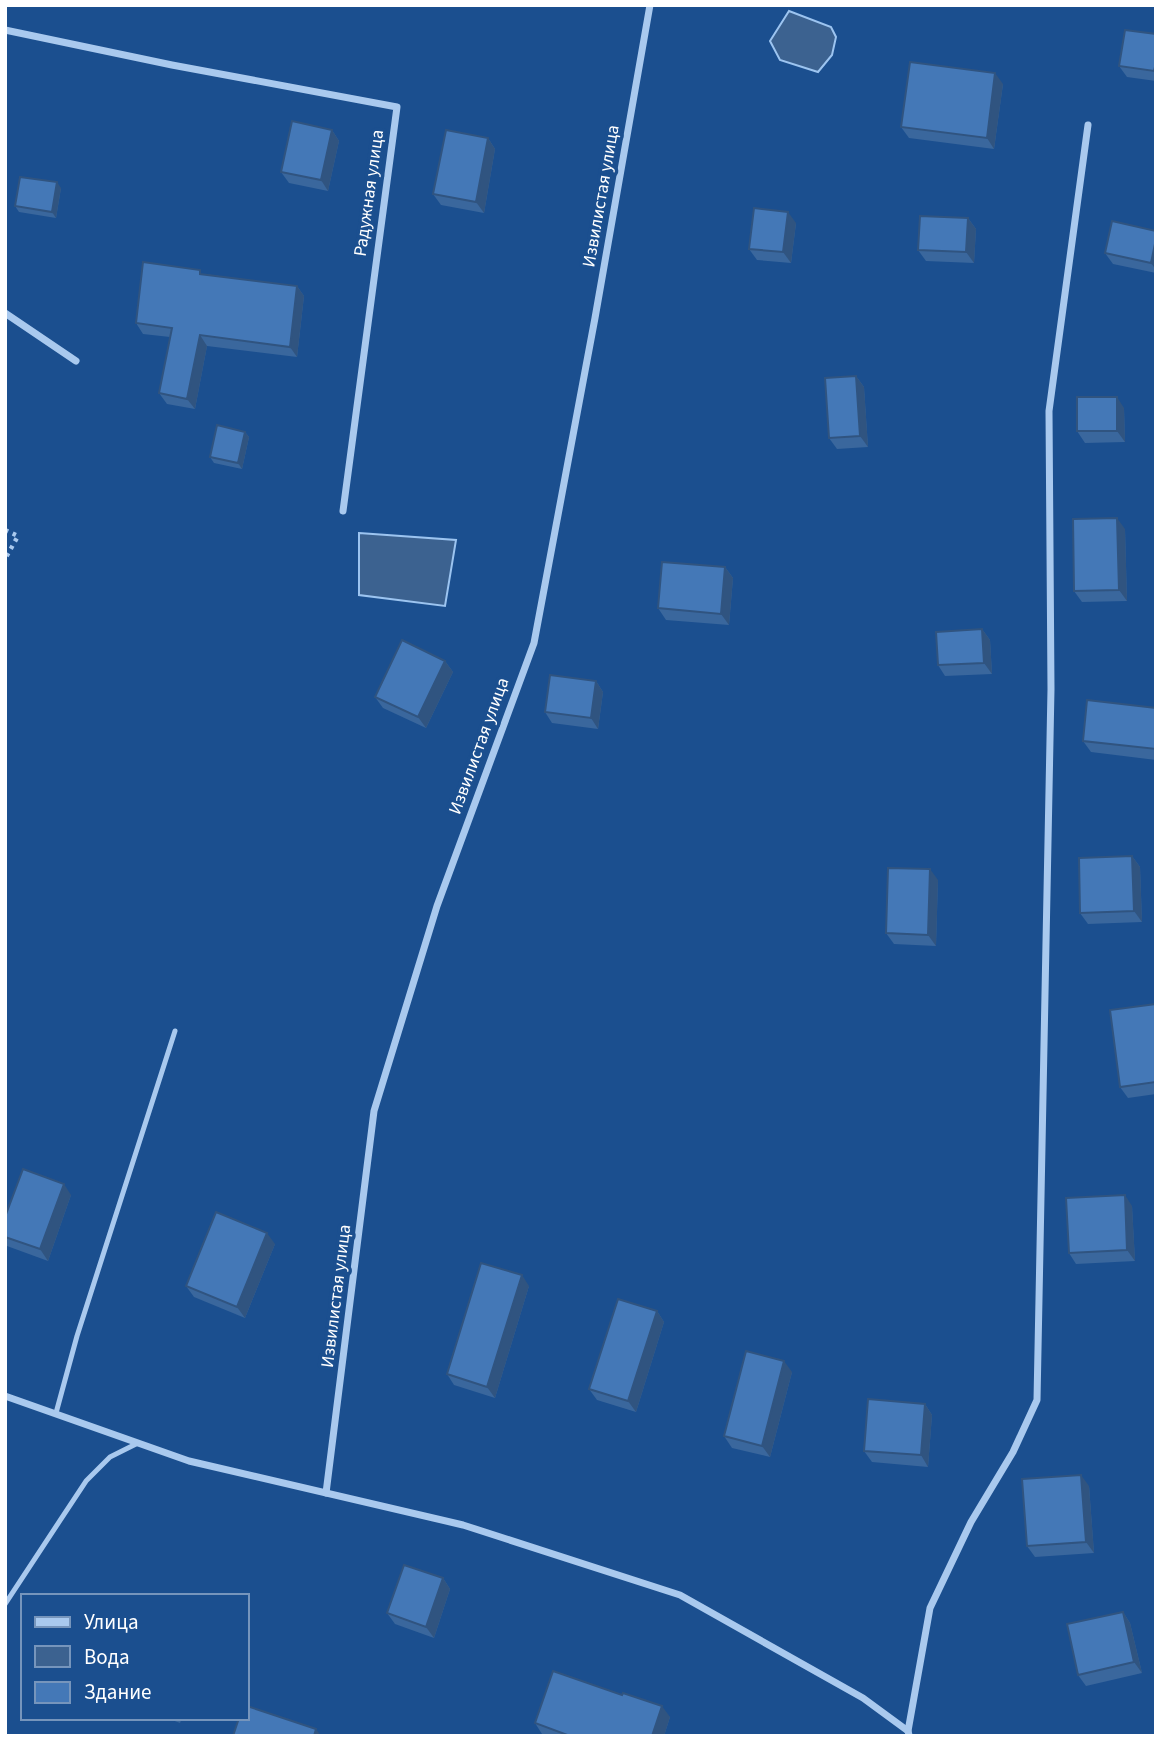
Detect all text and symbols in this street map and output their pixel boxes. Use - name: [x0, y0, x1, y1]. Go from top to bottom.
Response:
- street label: Извилистая улица: [576, 123, 626, 269]
- street label: Радужная улица: [348, 128, 390, 258]
- street label: Извилистая улица: [443, 674, 515, 818]
- street label: Извилистая улица: [315, 1223, 357, 1369]
- legend: [21, 1594, 248, 1720]
- text: Улица: [84, 1607, 139, 1637]
- text: Вода: [84, 1642, 130, 1672]
- text: Здание: [84, 1677, 152, 1707]

